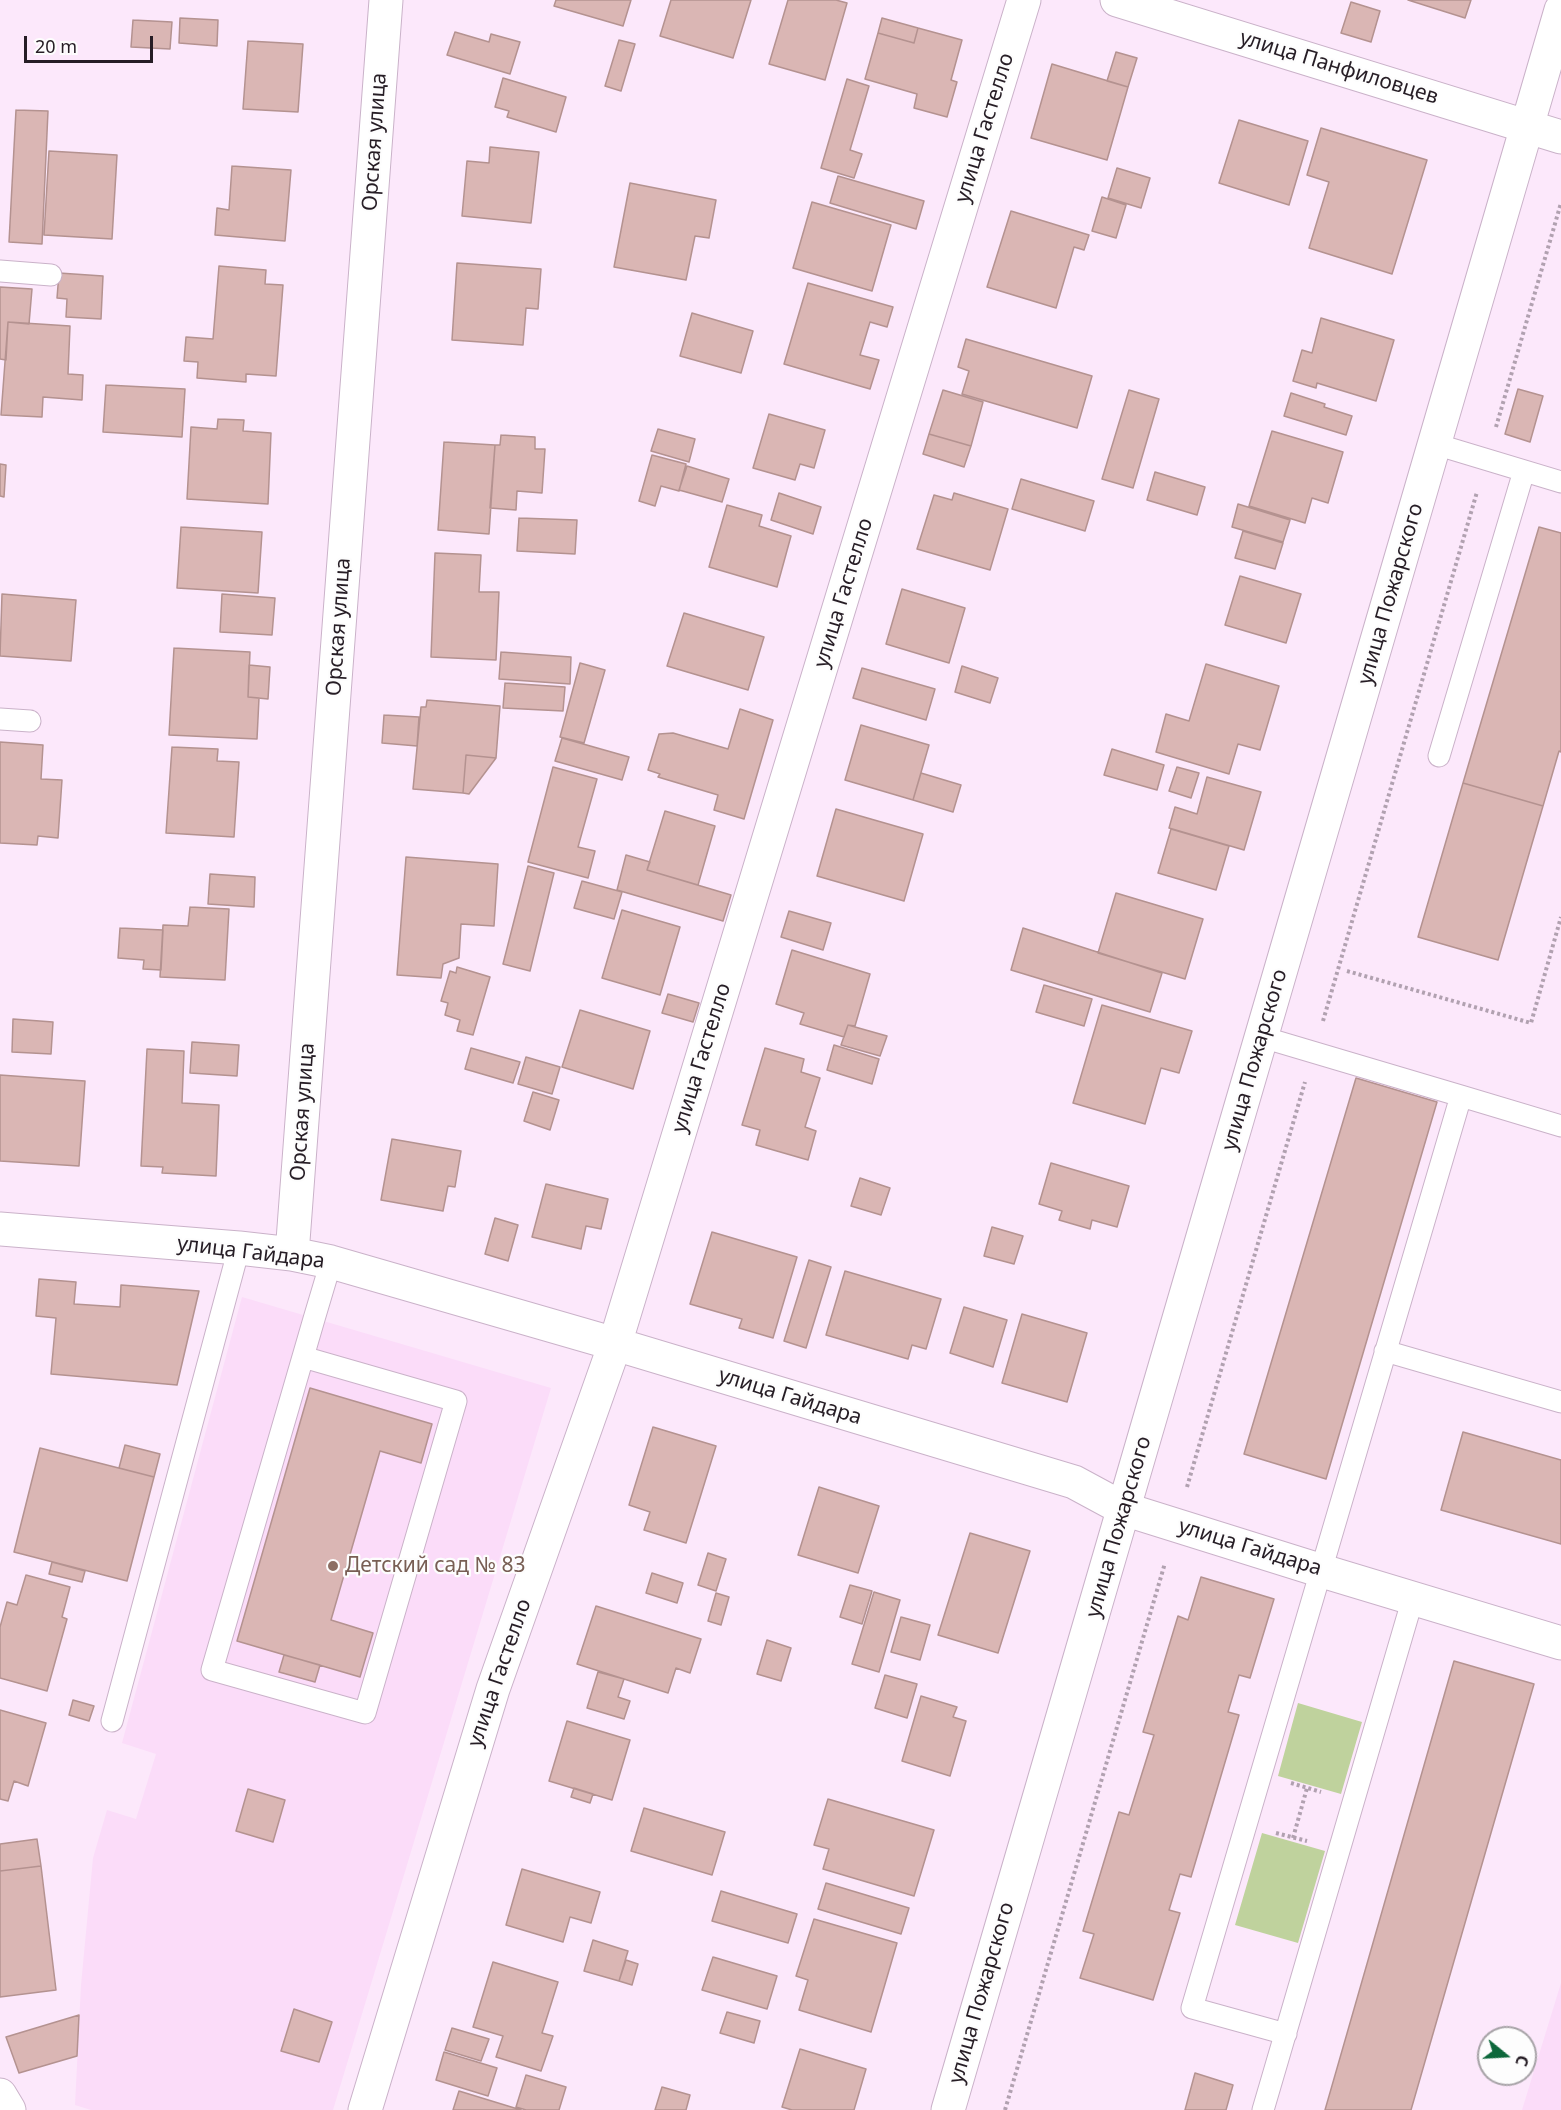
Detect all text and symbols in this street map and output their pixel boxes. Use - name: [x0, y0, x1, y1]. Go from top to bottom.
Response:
- scale bar: [27, 24, 156, 62]
- street label: улица Панфиловцев: [1237, 26, 1441, 110]
- text: 20 m: [35, 34, 77, 58]
- street label: улица Гастелло: [950, 50, 1020, 206]
- street label: Орская улица: [358, 72, 392, 212]
- street label: улица Пожарского: [1353, 500, 1429, 688]
- street label: улица Гастелло: [809, 515, 879, 671]
- street label: Орская улица: [322, 557, 356, 697]
- street label: улица Пожарского: [1217, 966, 1293, 1154]
- street label: улица Гастелло: [667, 980, 737, 1136]
- street label: Орская улица: [286, 1042, 320, 1182]
- street label: улица Гайдара: [176, 1231, 326, 1275]
- street label: улица Гайдара: [715, 1363, 865, 1431]
- street label: улица Пожарского: [1081, 1433, 1157, 1621]
- street label: улица Гайдара: [1175, 1514, 1325, 1582]
- place label: Детский сад № 83: [345, 1553, 525, 1579]
- marker: Детский сад № 83: [326, 1559, 340, 1573]
- street label: улица Гастелло: [463, 1596, 537, 1750]
- street label: улица Пожарского: [944, 1899, 1020, 2087]
- north arrow: [1477, 2026, 1537, 2086]
- text: С: [1510, 2053, 1534, 2069]

